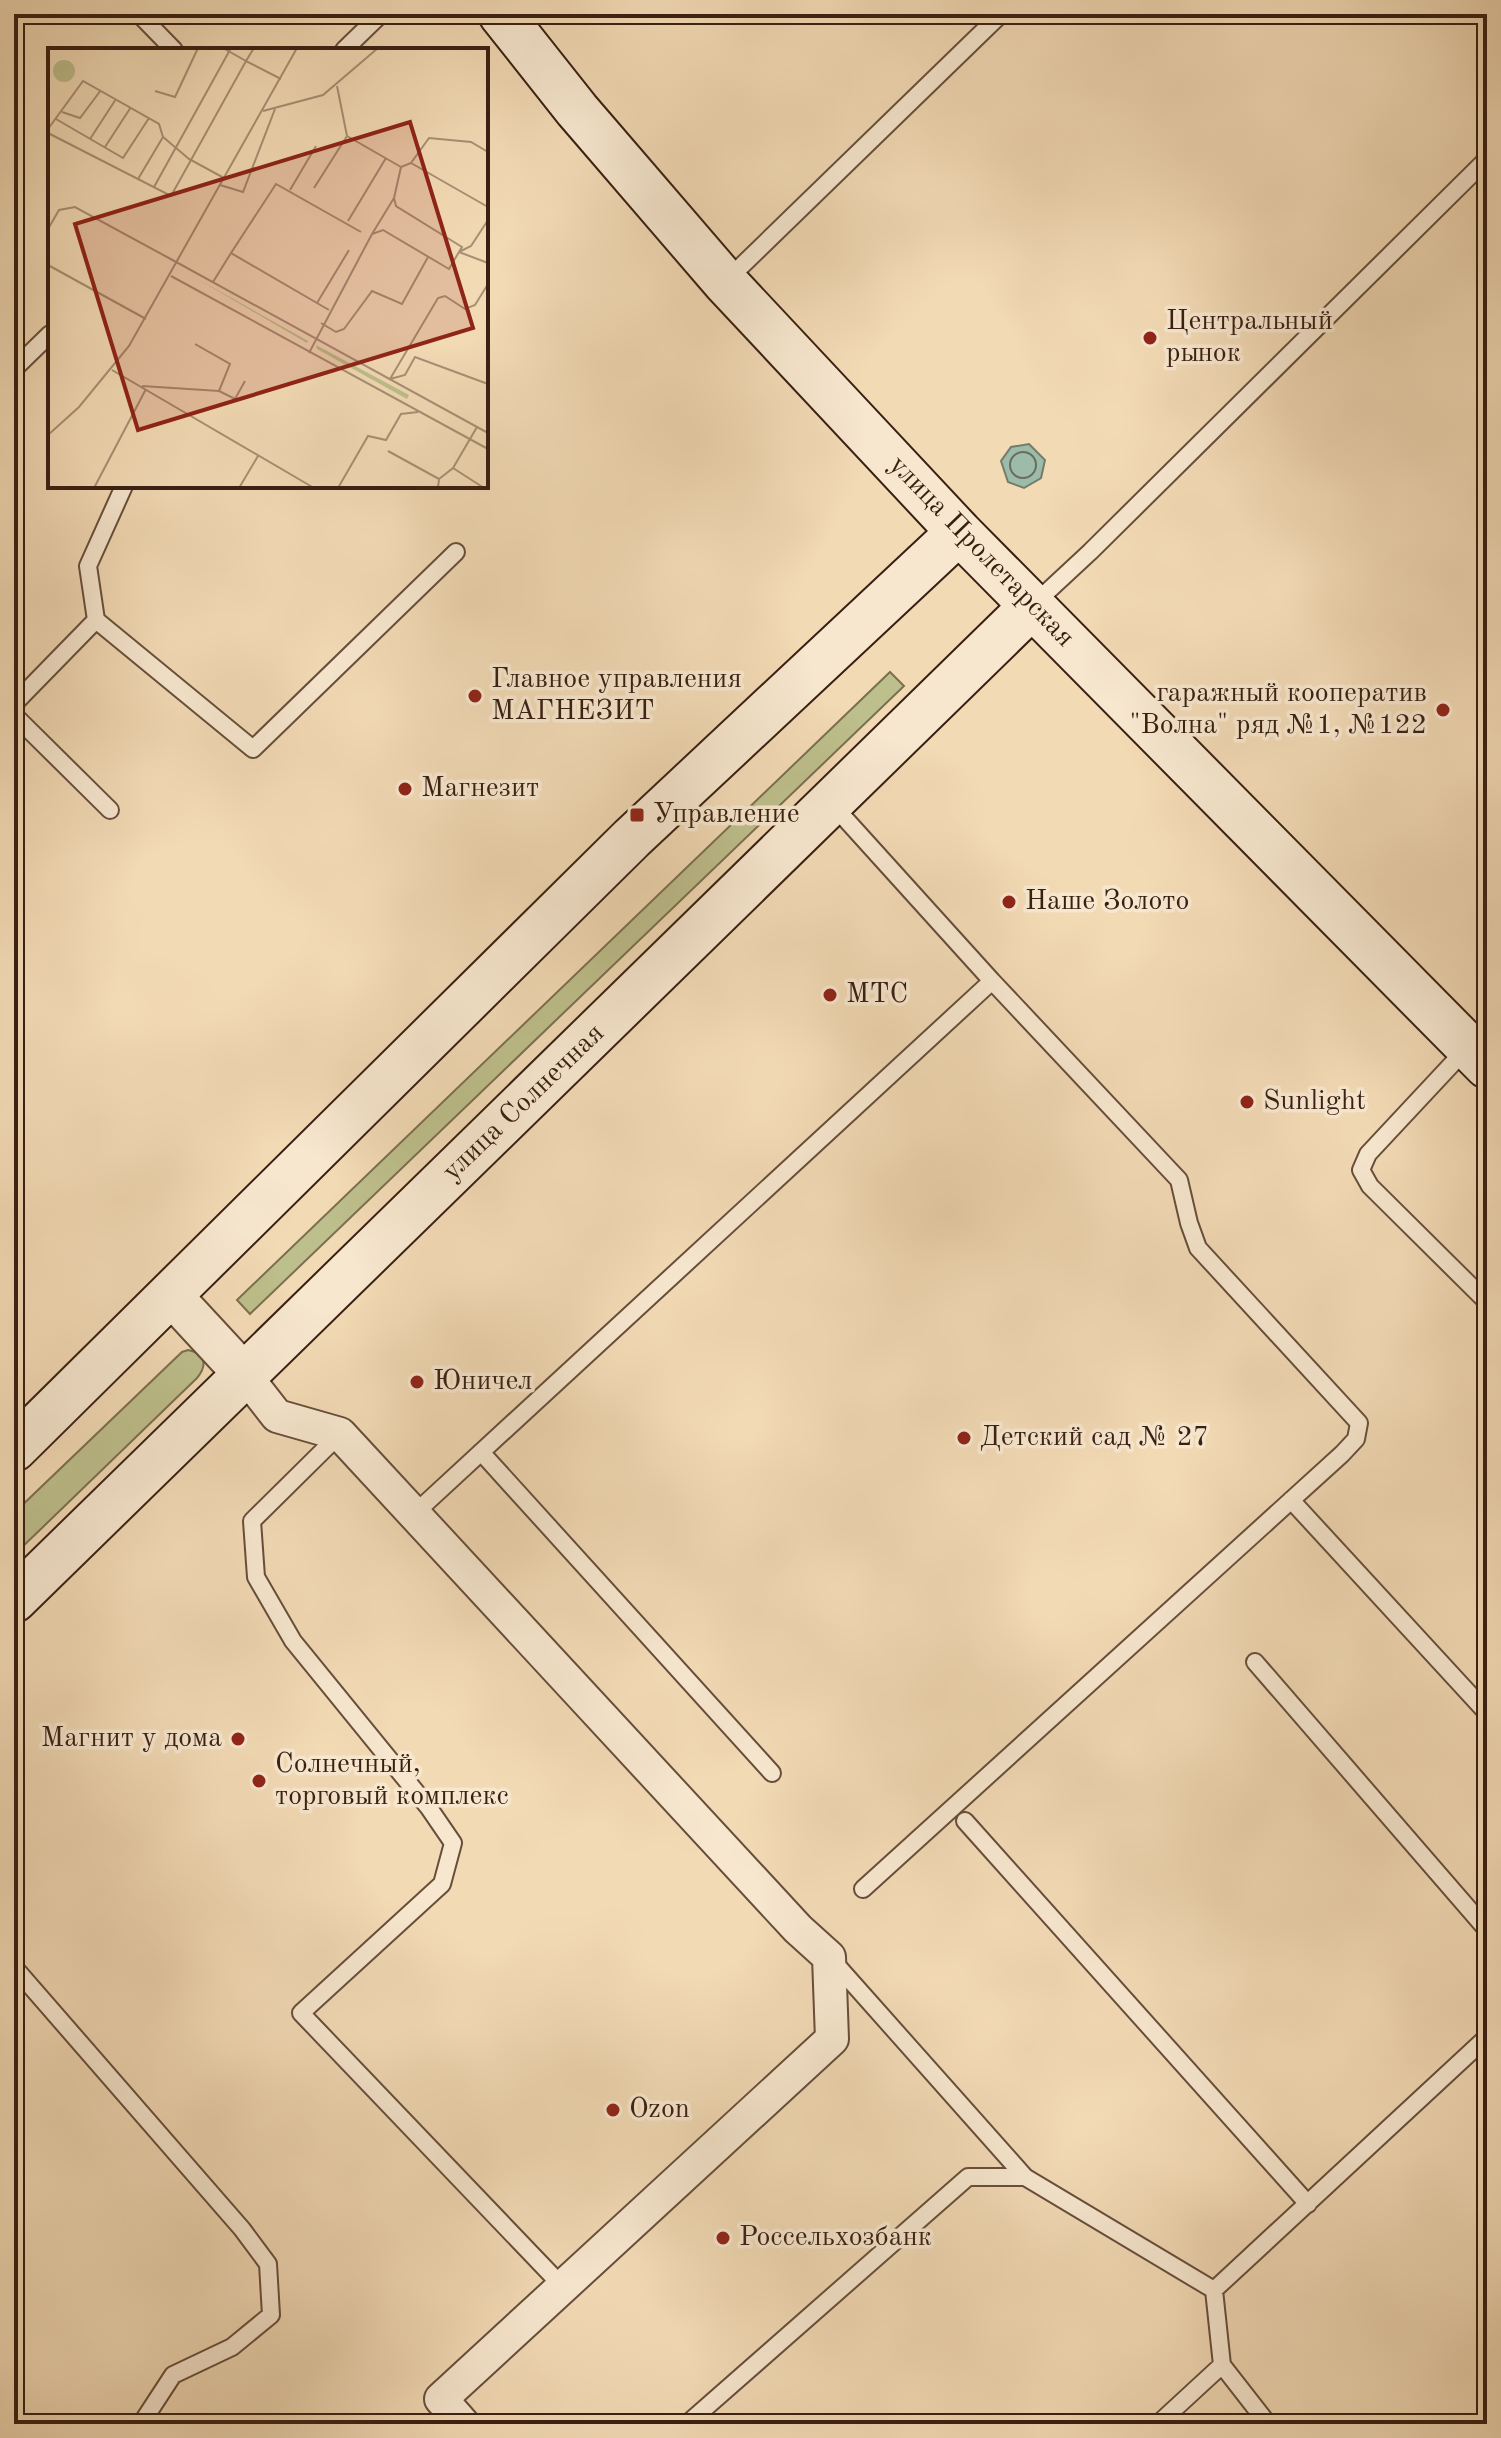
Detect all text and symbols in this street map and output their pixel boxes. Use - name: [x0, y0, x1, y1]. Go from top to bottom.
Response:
- inset map: [48, 48, 488, 488]
- place label: Центральный рынок: [1166, 308, 1333, 368]
- marker: Центральный рынок: [1141, 329, 1159, 347]
- street label: улица Пролетарская: [883, 451, 1079, 653]
- place label: Главное управления МАГНЕЗИТ: [491, 666, 742, 726]
- place label: гаражный кооператив "Волна" ряд №1, №122: [1130, 680, 1427, 740]
- marker: Главное управления МАГНЕЗИТ: [466, 687, 484, 705]
- marker: гаражный кооператив "Волна" ряд №1, №122: [1434, 701, 1452, 719]
- place label: Магнезит: [421, 775, 539, 803]
- marker: Магнезит: [396, 780, 414, 798]
- place label: Управление: [653, 801, 800, 829]
- marker: Управление: [628, 806, 646, 824]
- place label: Наше Золото: [1025, 888, 1189, 916]
- marker: Наше Золото: [1000, 893, 1018, 911]
- place label: МТС: [846, 981, 908, 1009]
- marker: МТС: [821, 986, 839, 1004]
- street label: улица Солнечная: [438, 1019, 610, 1187]
- place label: Sunlight: [1263, 1088, 1366, 1116]
- marker: Sunlight: [1238, 1093, 1256, 1111]
- place label: Юничел: [433, 1368, 532, 1396]
- marker: Юничел: [408, 1373, 426, 1391]
- place label: Детский сад № 27: [980, 1424, 1209, 1452]
- marker: Детский сад № 27: [955, 1429, 973, 1447]
- place label: Магнит у дома: [41, 1725, 222, 1753]
- marker: Магнит у дома: [229, 1730, 247, 1748]
- place label: Солнечный, торговый комплекс: [275, 1751, 509, 1811]
- marker: Солнечный, торговый комплекс: [250, 1772, 268, 1790]
- place label: Ozon: [629, 2096, 690, 2124]
- marker: Ozon: [604, 2101, 622, 2119]
- place label: Россельхозбанк: [739, 2224, 932, 2252]
- marker: Россельхозбанк: [714, 2229, 732, 2247]

